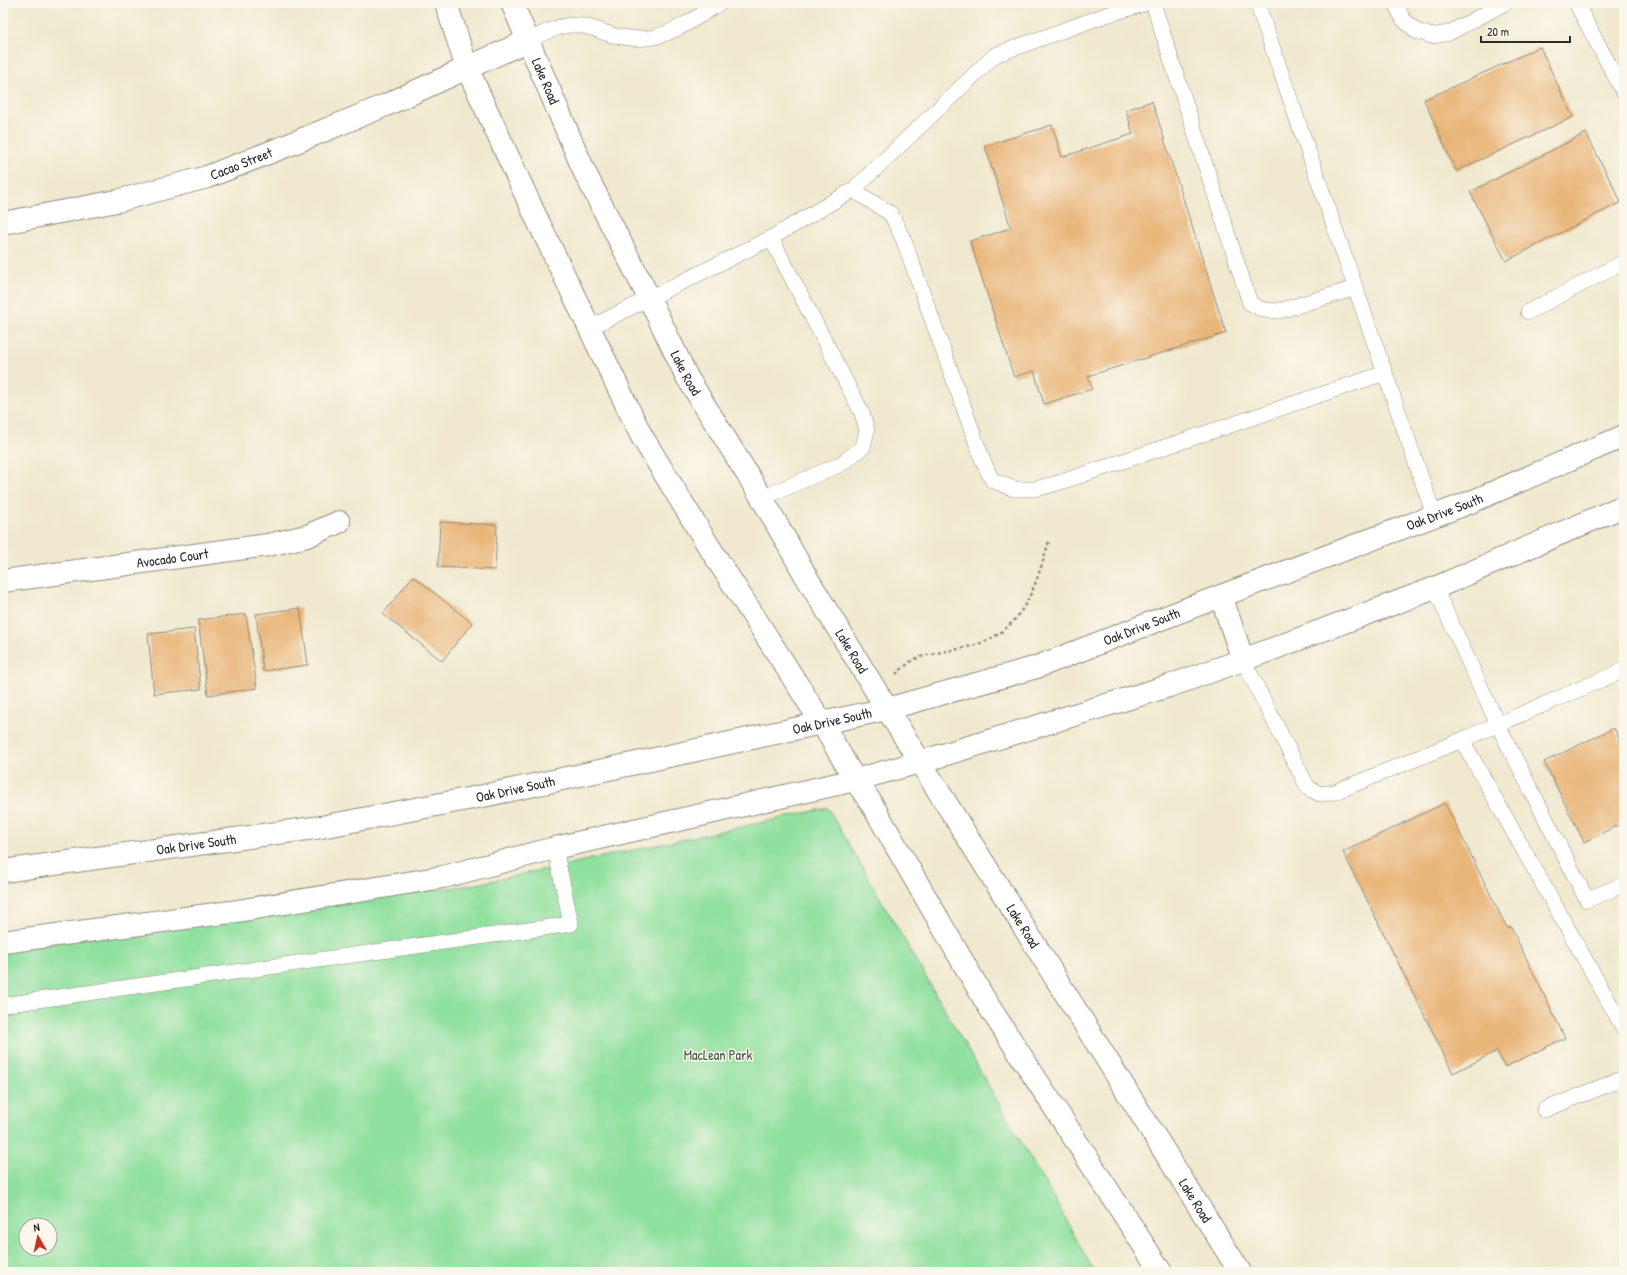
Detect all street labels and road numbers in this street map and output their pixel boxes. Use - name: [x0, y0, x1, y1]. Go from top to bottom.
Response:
- street label: Lake Road: [528, 55, 564, 107]
- street label: Cacao Street: [207, 142, 275, 184]
- street label: Lake Road: [667, 347, 706, 399]
- street label: Oak Drive South: [1403, 488, 1486, 535]
- street label: Avocado Court: [135, 543, 210, 572]
- street label: Oak Drive South: [1100, 603, 1182, 649]
- street label: Lake Road: [831, 625, 873, 677]
- street label: Oak Drive South: [791, 703, 873, 738]
- street label: Oak Drive South: [474, 771, 557, 806]
- street label: Oak Drive South: [155, 829, 237, 859]
- street label: Lake Road: [1003, 900, 1045, 952]
- street label: Lake Road: [1175, 1175, 1217, 1226]

